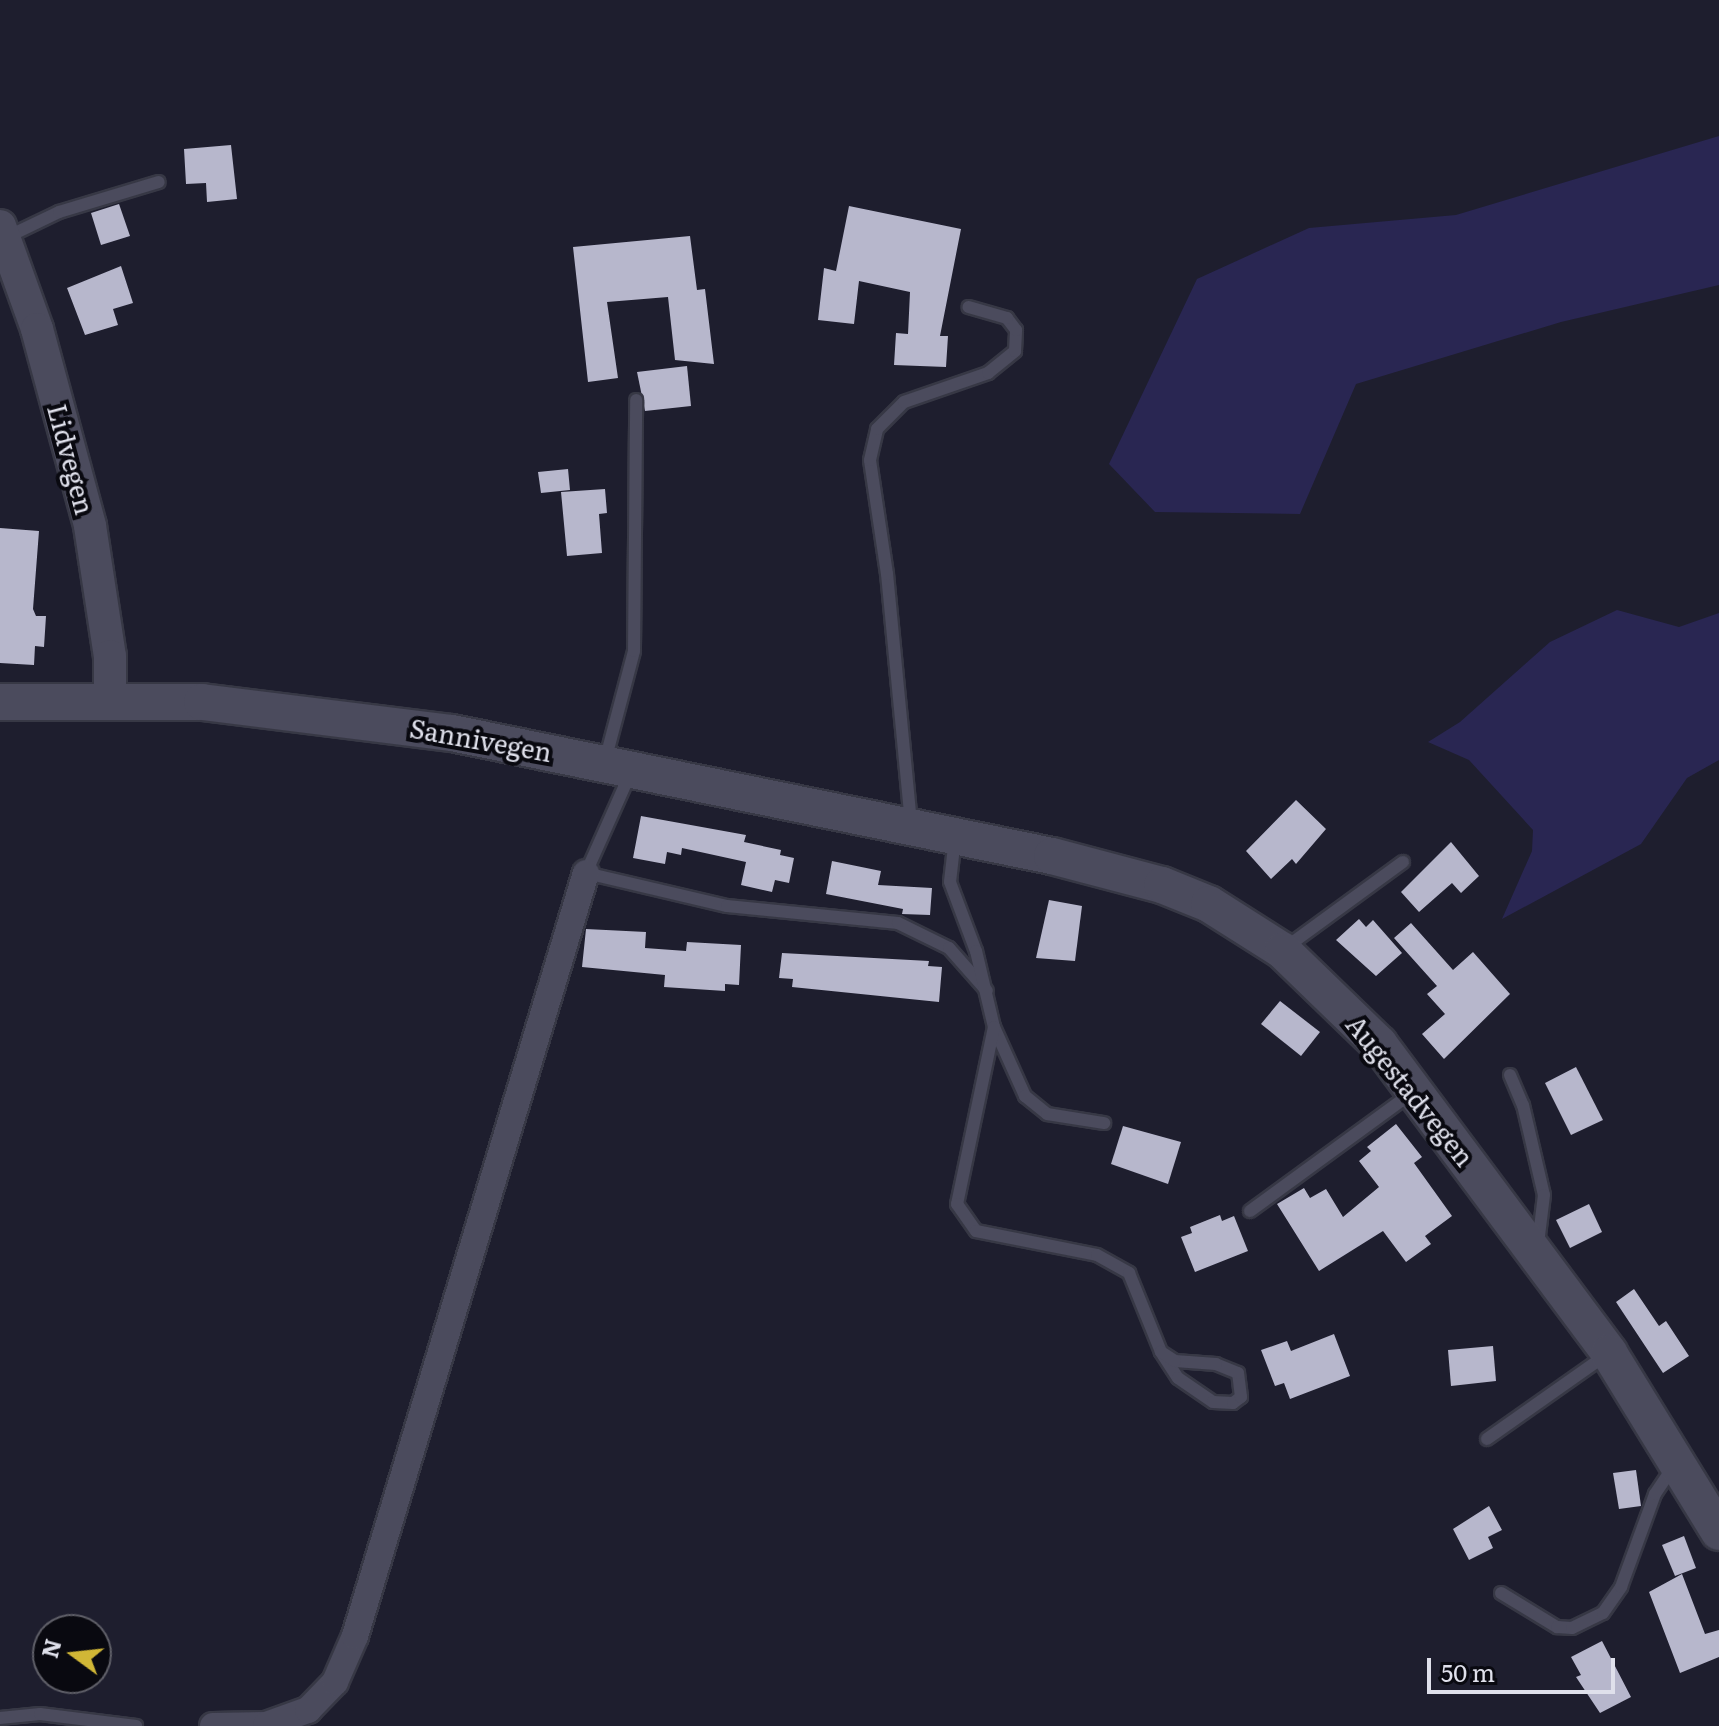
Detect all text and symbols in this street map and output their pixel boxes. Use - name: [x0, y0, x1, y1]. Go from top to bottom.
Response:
- street label: Lidvegen: [42, 400, 102, 518]
- street label: Sannivegen: [408, 711, 554, 767]
- street label: Augestadvegen: [1341, 1008, 1481, 1172]
- north arrow: [32, 1614, 112, 1694]
- text: N: [32, 1635, 69, 1661]
- scale bar: [1431, 1642, 1619, 1692]
- text: 50 m: [1441, 1654, 1495, 1689]

